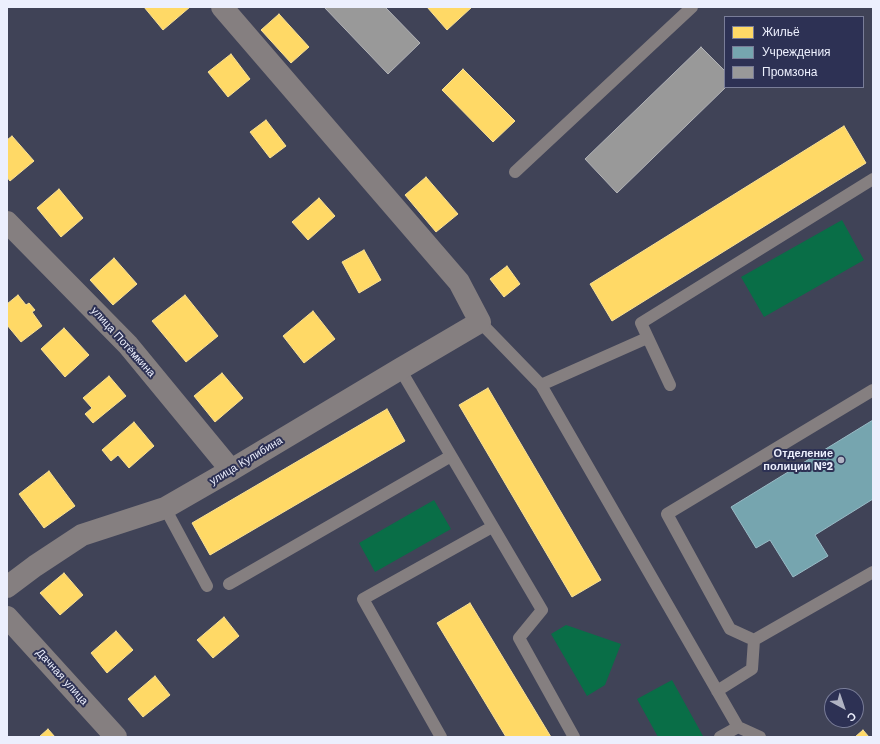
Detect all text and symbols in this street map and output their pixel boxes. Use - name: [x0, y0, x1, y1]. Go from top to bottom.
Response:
- legend: [724, 16, 864, 88]
- text: Жильё: [762, 25, 800, 39]
- text: Учреждения: [762, 45, 831, 59]
- text: Промзона: [762, 65, 817, 79]
- street label: улица Потёмкина: [88, 304, 158, 380]
- street label: улица Кулибина: [207, 434, 285, 488]
- place label: Отделение полиции №2: [763, 447, 833, 473]
- marker: Отделение полиции №2: [836, 455, 846, 465]
- street label: Дачная улица: [33, 646, 91, 708]
- north arrow: [824, 688, 864, 728]
- text: С: [844, 709, 859, 724]

